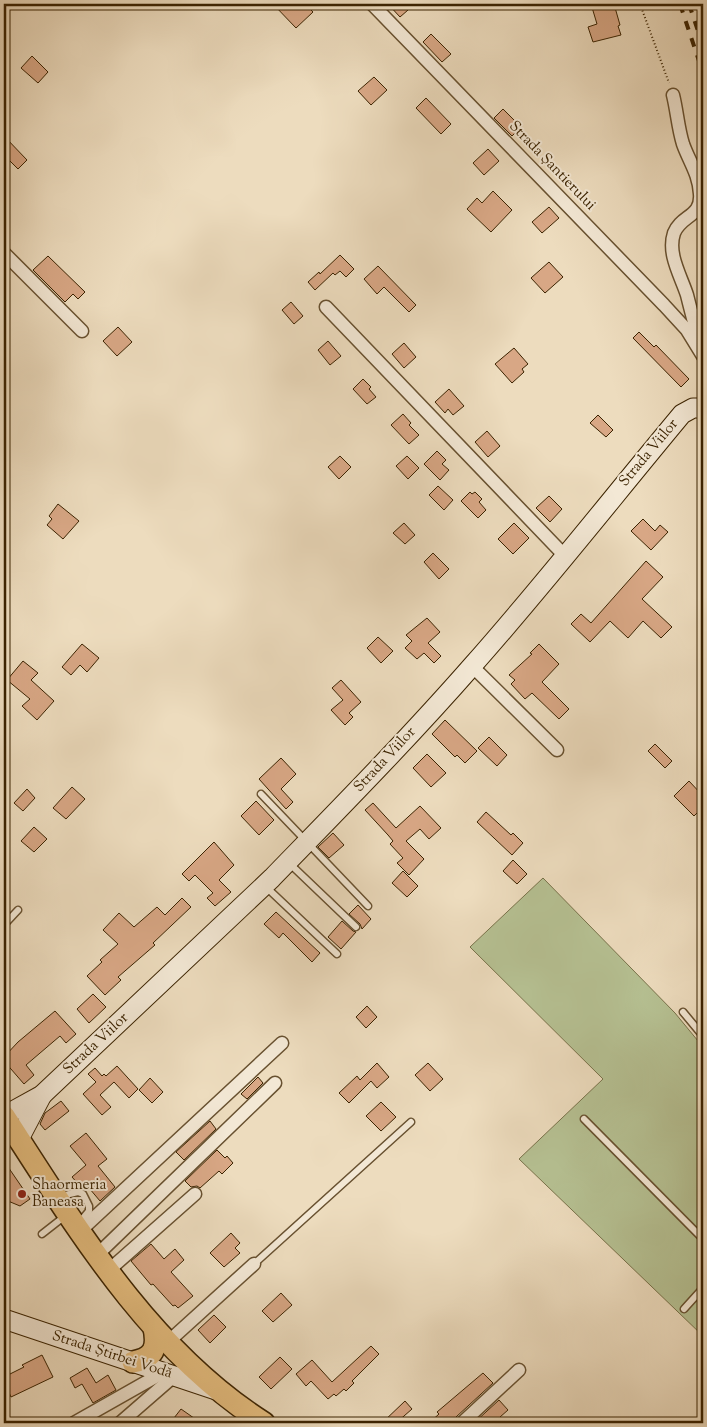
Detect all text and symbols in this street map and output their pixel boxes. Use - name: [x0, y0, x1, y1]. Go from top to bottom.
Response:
- street label: Strada Șantierului: [504, 117, 600, 215]
- street label: Strada Viilor: [614, 414, 684, 491]
- street label: Strada Viilor: [349, 722, 421, 797]
- street label: Strada Viilor: [59, 1008, 134, 1080]
- place label: Shaormeria Baneasa: [32, 1175, 106, 1213]
- marker: Shaormeria Baneasa: [16, 1188, 28, 1200]
- street label: Strada Știrbei Vodă: [49, 1326, 175, 1384]

